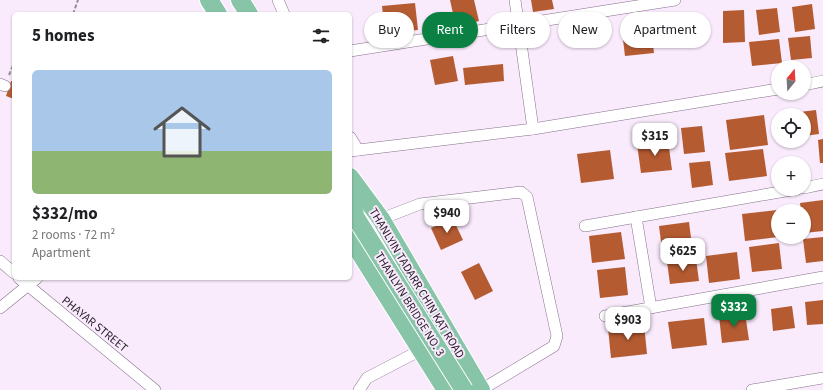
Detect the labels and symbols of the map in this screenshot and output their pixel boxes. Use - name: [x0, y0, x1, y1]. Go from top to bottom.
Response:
- north arrow: [771, 60, 811, 100]
- pin: $315: [631, 123, 679, 157]
- pin: $940: [423, 200, 471, 234]
- street label: THANLYIN TADARR CHIN KAT ROAD: [365, 205, 468, 362]
- pin: $625: [659, 238, 707, 272]
- street label: THANLYIN BRIDGE NO. 3: [371, 249, 449, 360]
- street label: PHAYAR STREET: [58, 292, 132, 357]
- pin: $332: [710, 294, 758, 328]
- pin: $903: [604, 307, 652, 341]

